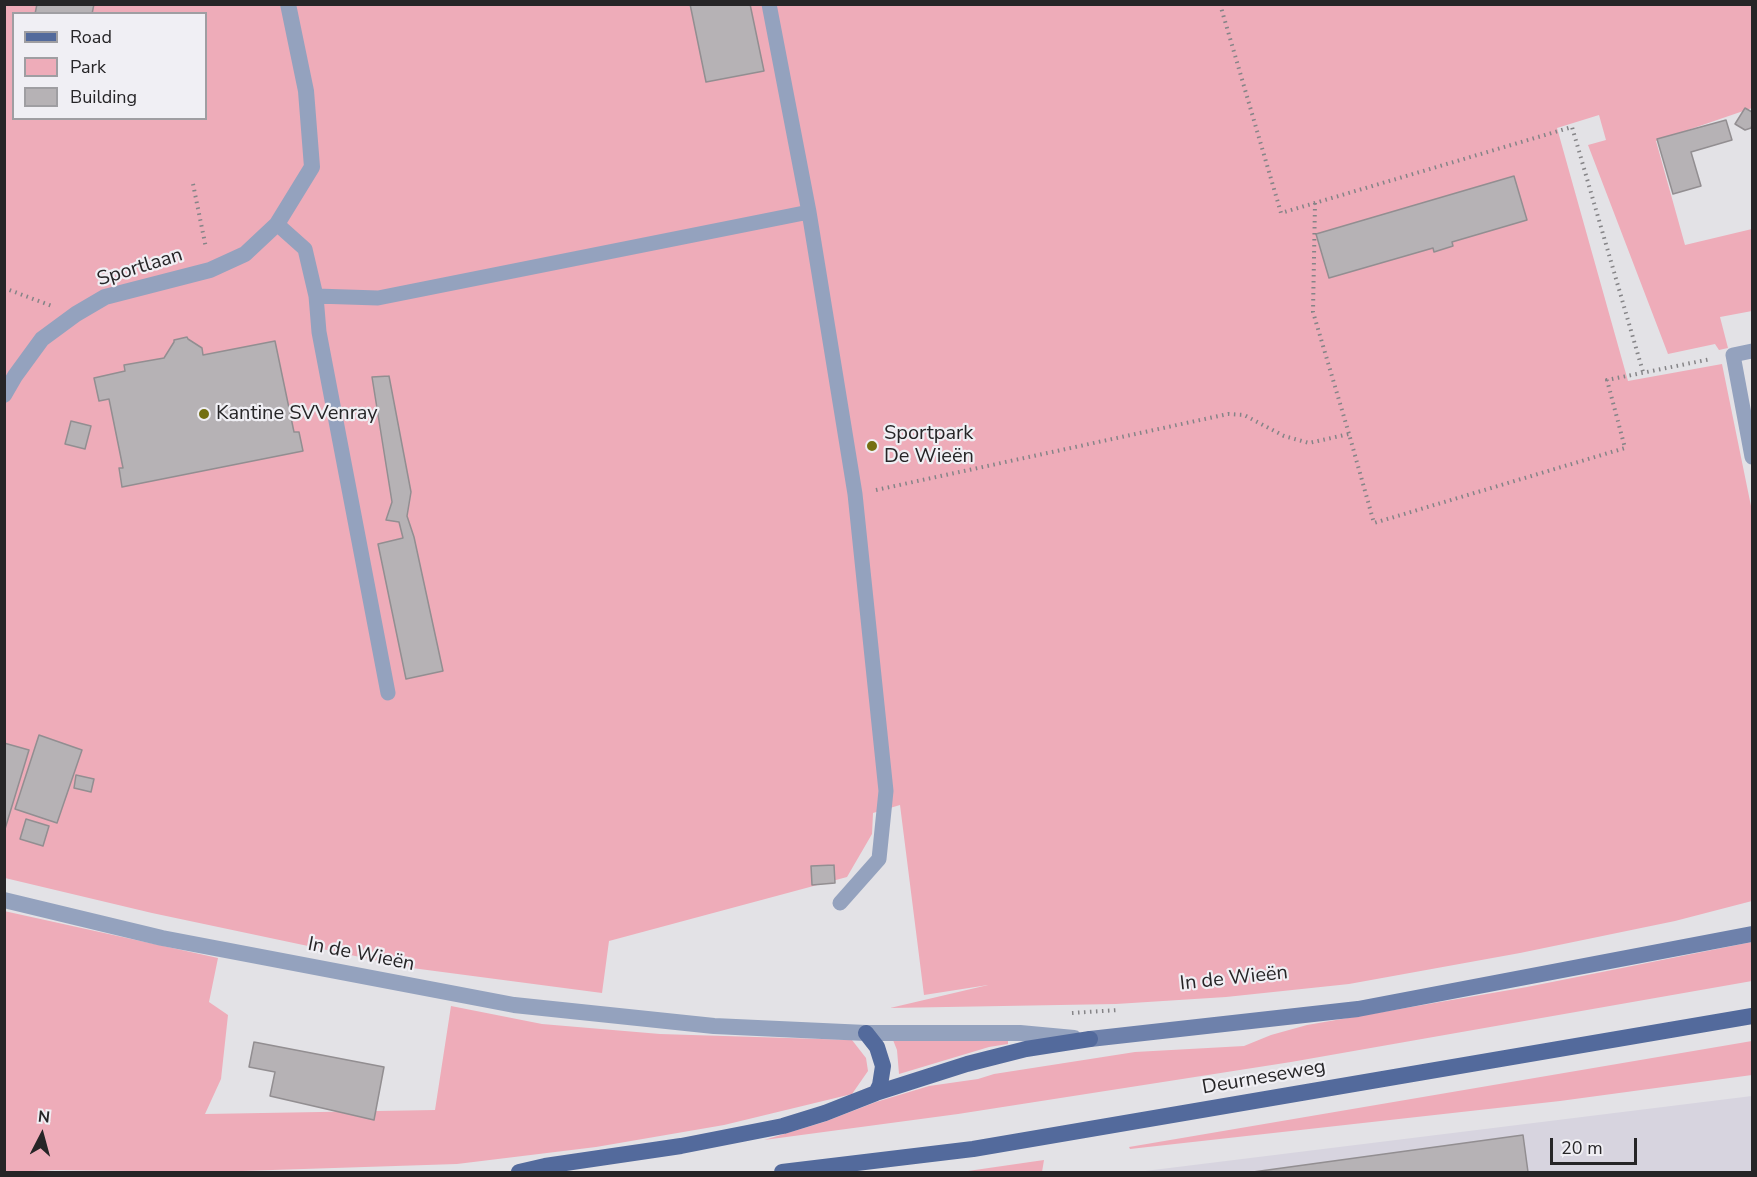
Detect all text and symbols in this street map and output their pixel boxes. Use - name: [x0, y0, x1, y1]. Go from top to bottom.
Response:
- legend: [12, 12, 207, 120]
- text: Road: [70, 25, 112, 49]
- text: Park: [70, 55, 106, 79]
- text: Building: [70, 85, 137, 109]
- street label: Sportlaan: [94, 244, 186, 292]
- place label: Kantine SVVenray: [216, 402, 378, 426]
- marker: Kantine SVVenray: [197, 407, 211, 421]
- place label: Sportpark De Wieën: [884, 422, 974, 469]
- marker: Sportpark De Wieën: [865, 439, 879, 453]
- street label: In de Wieën: [306, 933, 416, 977]
- street label: In de Wieën: [1179, 961, 1289, 997]
- street label: Deurneseweg: [1200, 1055, 1328, 1101]
- north arrow: [12, 1105, 72, 1165]
- text: N: [37, 1106, 51, 1129]
- scale bar: [1553, 1126, 1640, 1164]
- text: 20 m: [1561, 1136, 1603, 1160]

